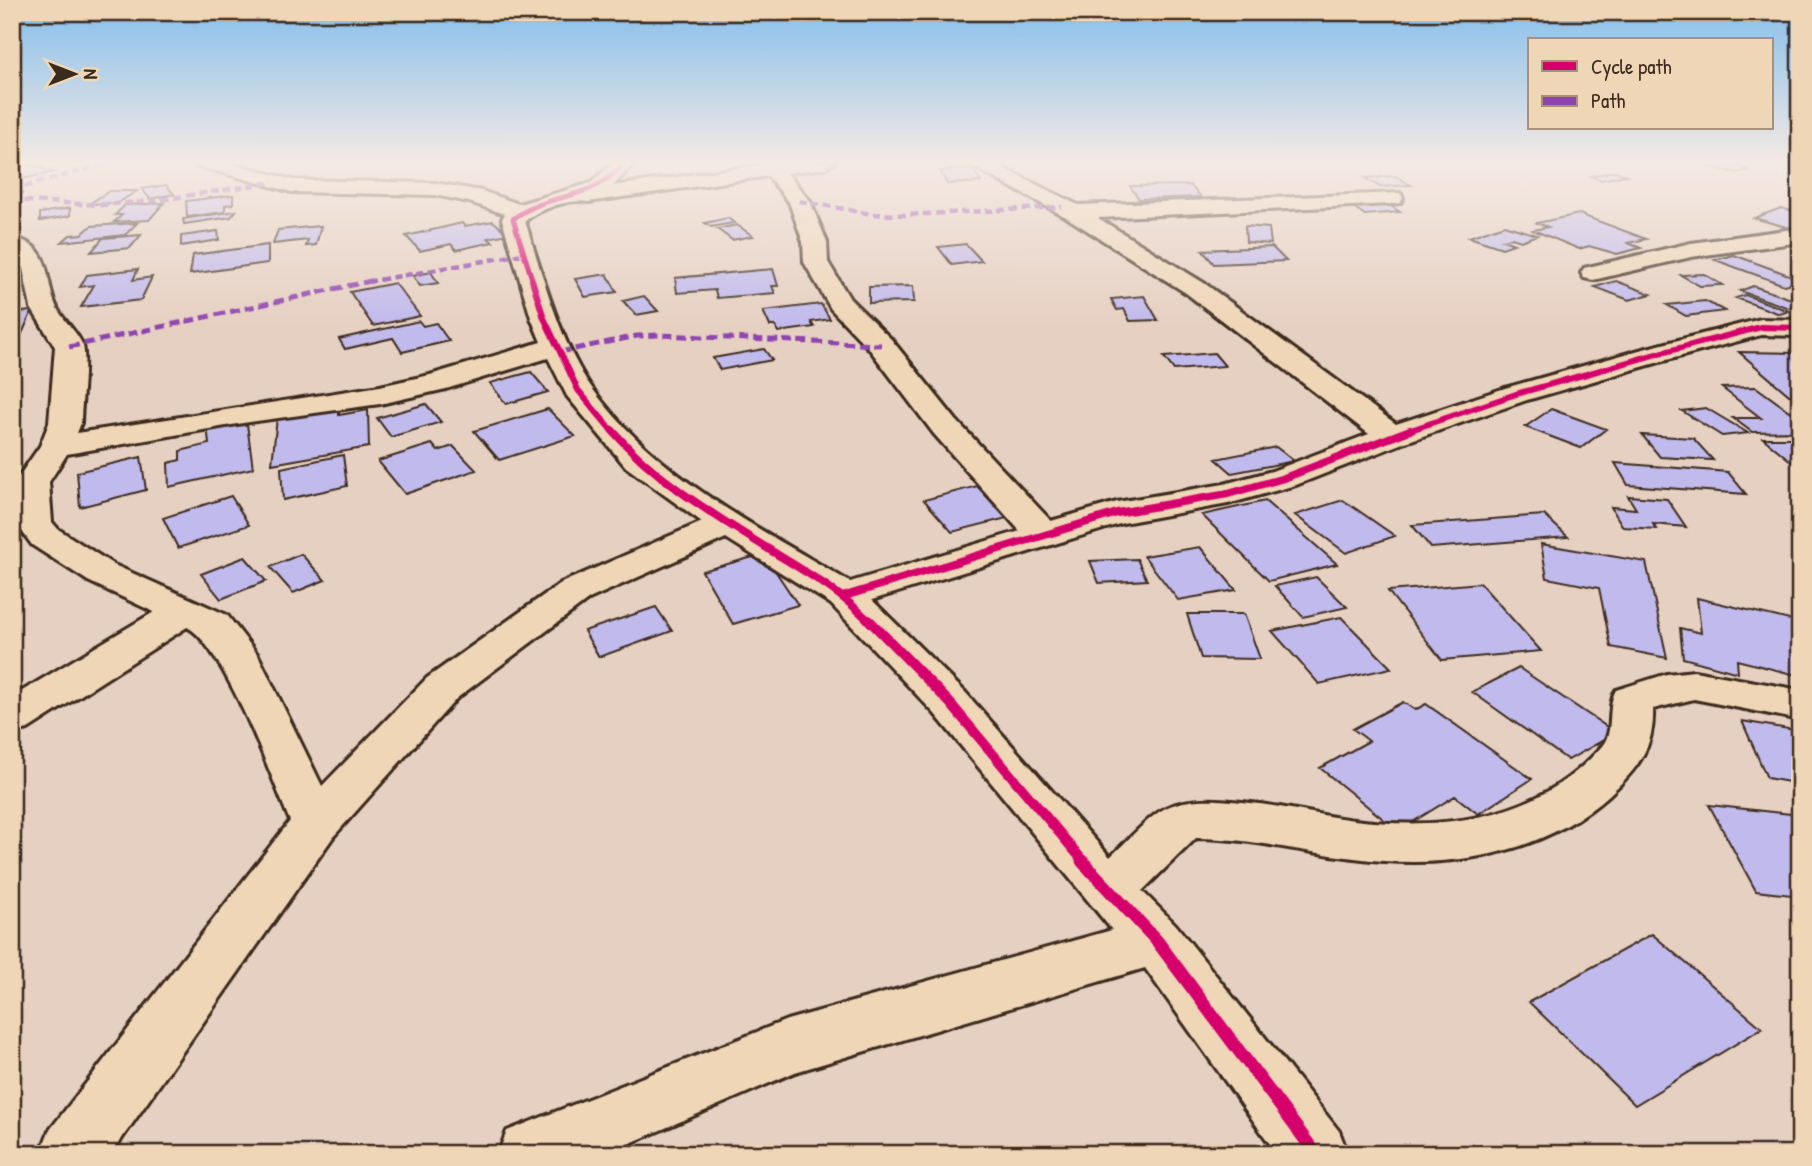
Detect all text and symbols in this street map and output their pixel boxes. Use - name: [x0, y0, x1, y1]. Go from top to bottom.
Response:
- north arrow: [38, 38, 108, 108]
- legend: [1528, 38, 1773, 130]
- text: Cycle path: [1591, 52, 1672, 81]
- text: N: [78, 69, 104, 79]
- text: Path: [1591, 86, 1626, 115]

